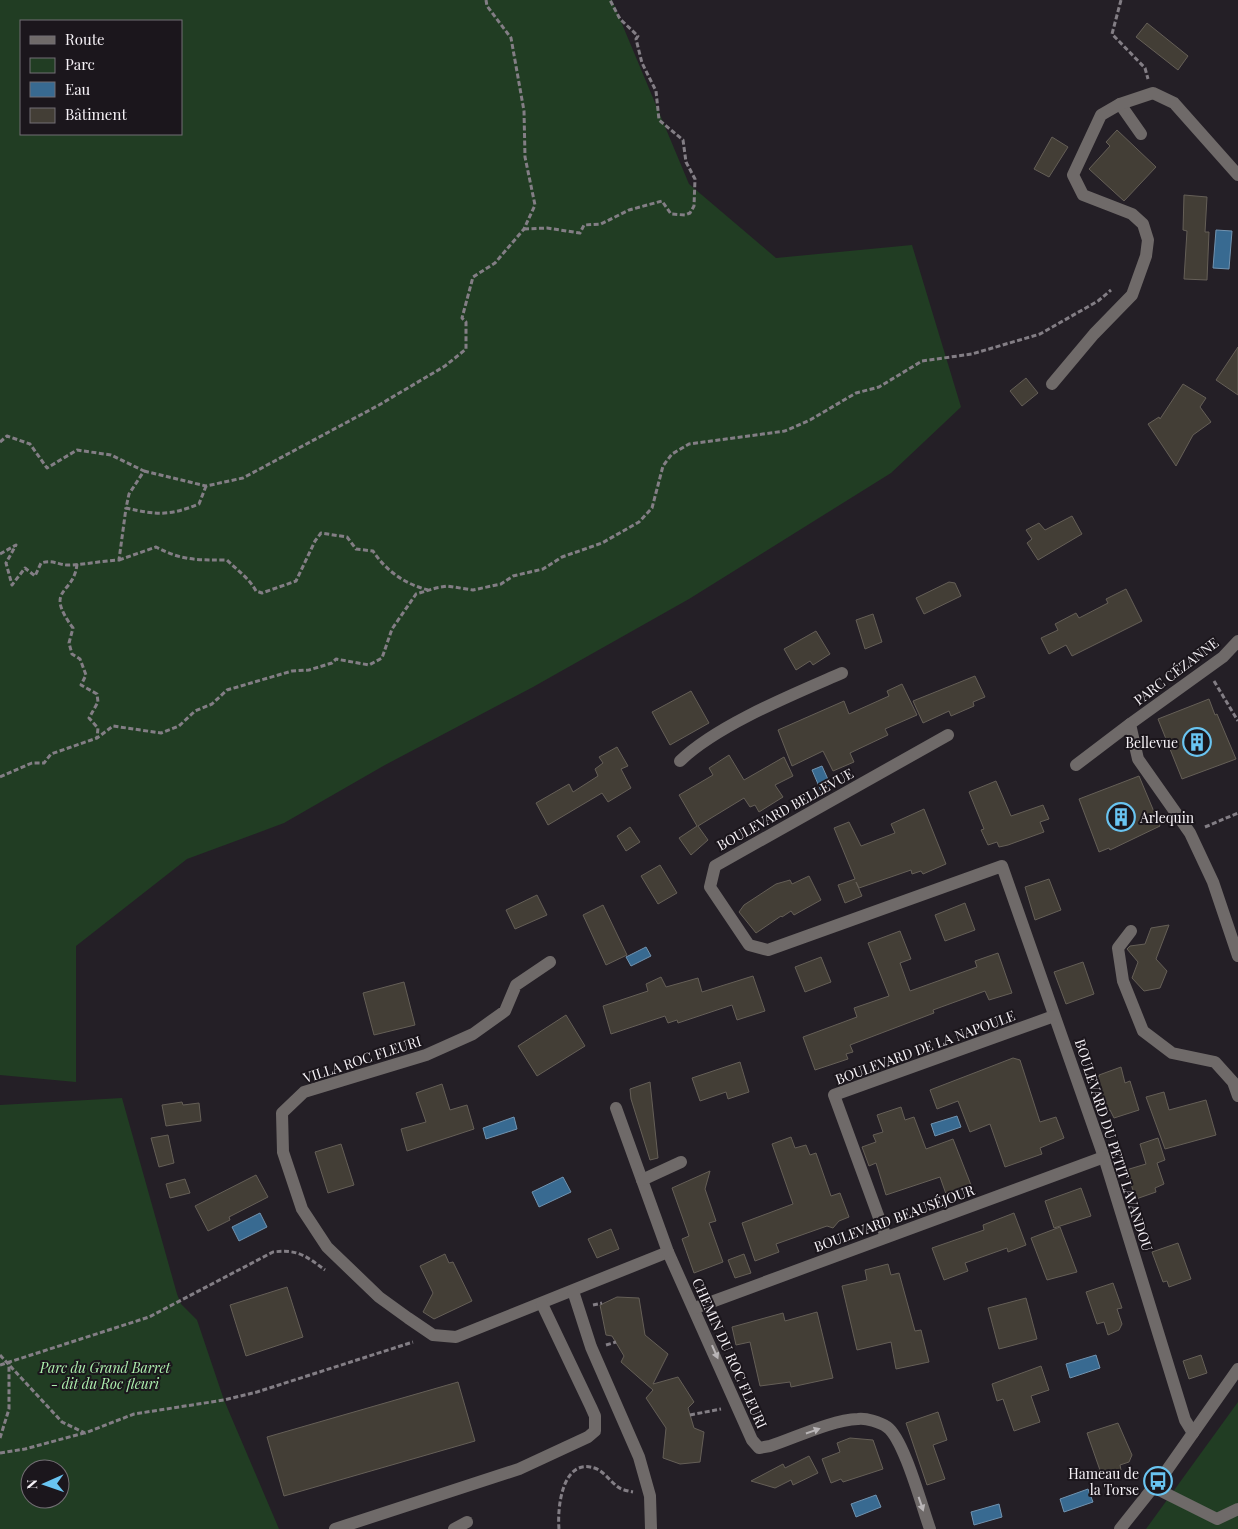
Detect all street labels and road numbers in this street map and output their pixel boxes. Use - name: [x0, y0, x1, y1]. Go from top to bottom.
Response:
- street label: PARC CÉZANNE: [1130, 633, 1222, 709]
- street label: BOULEVARD BELLEVUE: [713, 763, 857, 855]
- street label: BOULEVARD DE LA NAPOULE: [832, 1006, 1018, 1088]
- street label: VILLA ROC FLEURI: [300, 1031, 424, 1087]
- street label: BOULEVARD DU PETIT LAVANDOU: [1071, 1036, 1158, 1254]
- street label: BOULEVARD BEAUSÉJOUR: [811, 1180, 978, 1256]
- street label: CHEMIN DU ROC FLEURI: [688, 1275, 772, 1431]

